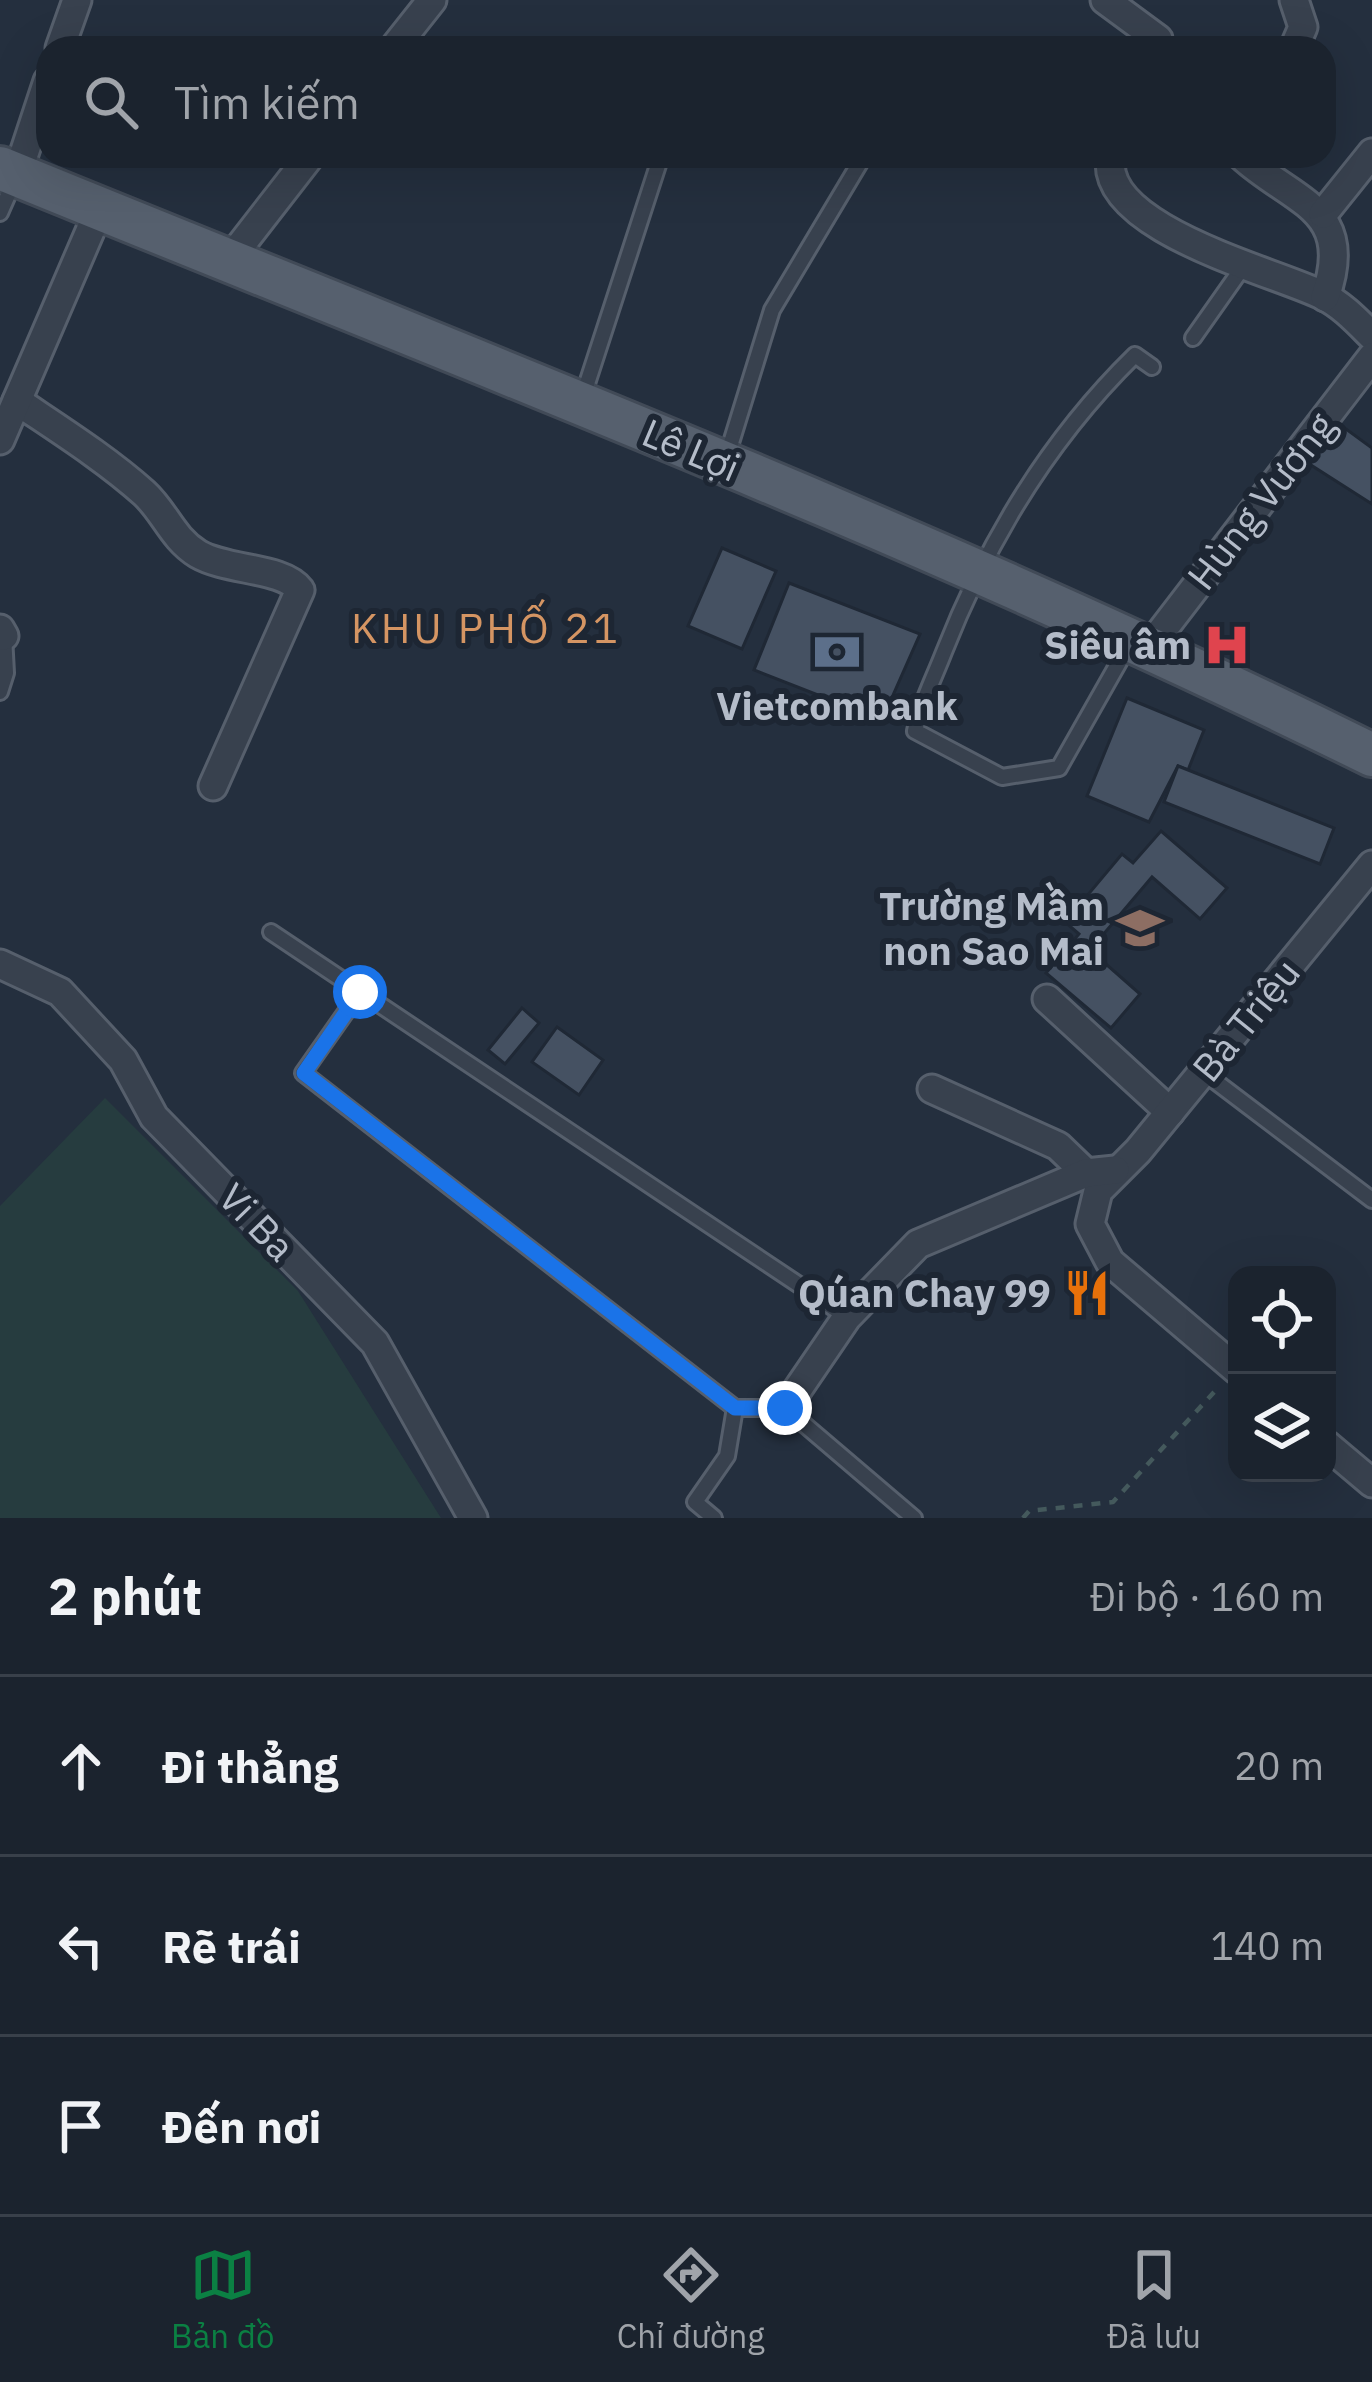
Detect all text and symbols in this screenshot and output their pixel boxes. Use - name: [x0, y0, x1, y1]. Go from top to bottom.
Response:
- search box: [36, 36, 1336, 168]
- icon: search: [78, 69, 144, 135]
- text: Tìm kiếm: [174, 73, 360, 131]
- street label: Hùng Vương: [1175, 401, 1346, 600]
- street label: Lê Lợi: [635, 406, 747, 493]
- district label: KHU PHỐ 21: [351, 598, 621, 655]
- place label: Siêu âm: [1044, 619, 1191, 670]
- hospital icon: Siêu âm: [1202, 620, 1252, 670]
- bank icon: Vietcombank: [812, 627, 862, 677]
- place label: Vietcombank: [716, 680, 958, 731]
- place label: Trường Mầm non Sao Mai: [879, 880, 1104, 976]
- school or university icon: Trường Mầm non Sao Mai: [1115, 903, 1165, 953]
- street label: Bà Triệu: [1181, 948, 1311, 1092]
- route start: [333, 965, 387, 1019]
- street label: Vi Ba: [208, 1172, 307, 1271]
- map controls: [1228, 1266, 1336, 1482]
- button: locate: [1228, 1266, 1336, 1374]
- place label: Qúan Chay 99: [798, 1267, 1051, 1318]
- restaurant icon: Qúan Chay 99: [1062, 1268, 1112, 1318]
- button: layers: [1228, 1374, 1336, 1482]
- route end: [758, 1381, 812, 1435]
- text: 2 phút: [48, 1563, 202, 1629]
- text: Đi bộ · 160 m: [1090, 1571, 1324, 1622]
- icon: ahead: [48, 1733, 114, 1799]
- text: Đi thẳng: [162, 1737, 338, 1795]
- text: 20 m: [1234, 1740, 1324, 1791]
- icon: left: [48, 1913, 114, 1979]
- text: Rẽ trái: [162, 1917, 301, 1975]
- text: 140 m: [1211, 1920, 1324, 1971]
- icon: arrive: [48, 2093, 114, 2159]
- text: Đến nơi: [162, 2097, 321, 2155]
- tab: Bản đồ: [171, 2242, 275, 2357]
- tab: Chỉ đường: [617, 2242, 765, 2357]
- tab: Đã lưu: [1107, 2242, 1201, 2357]

